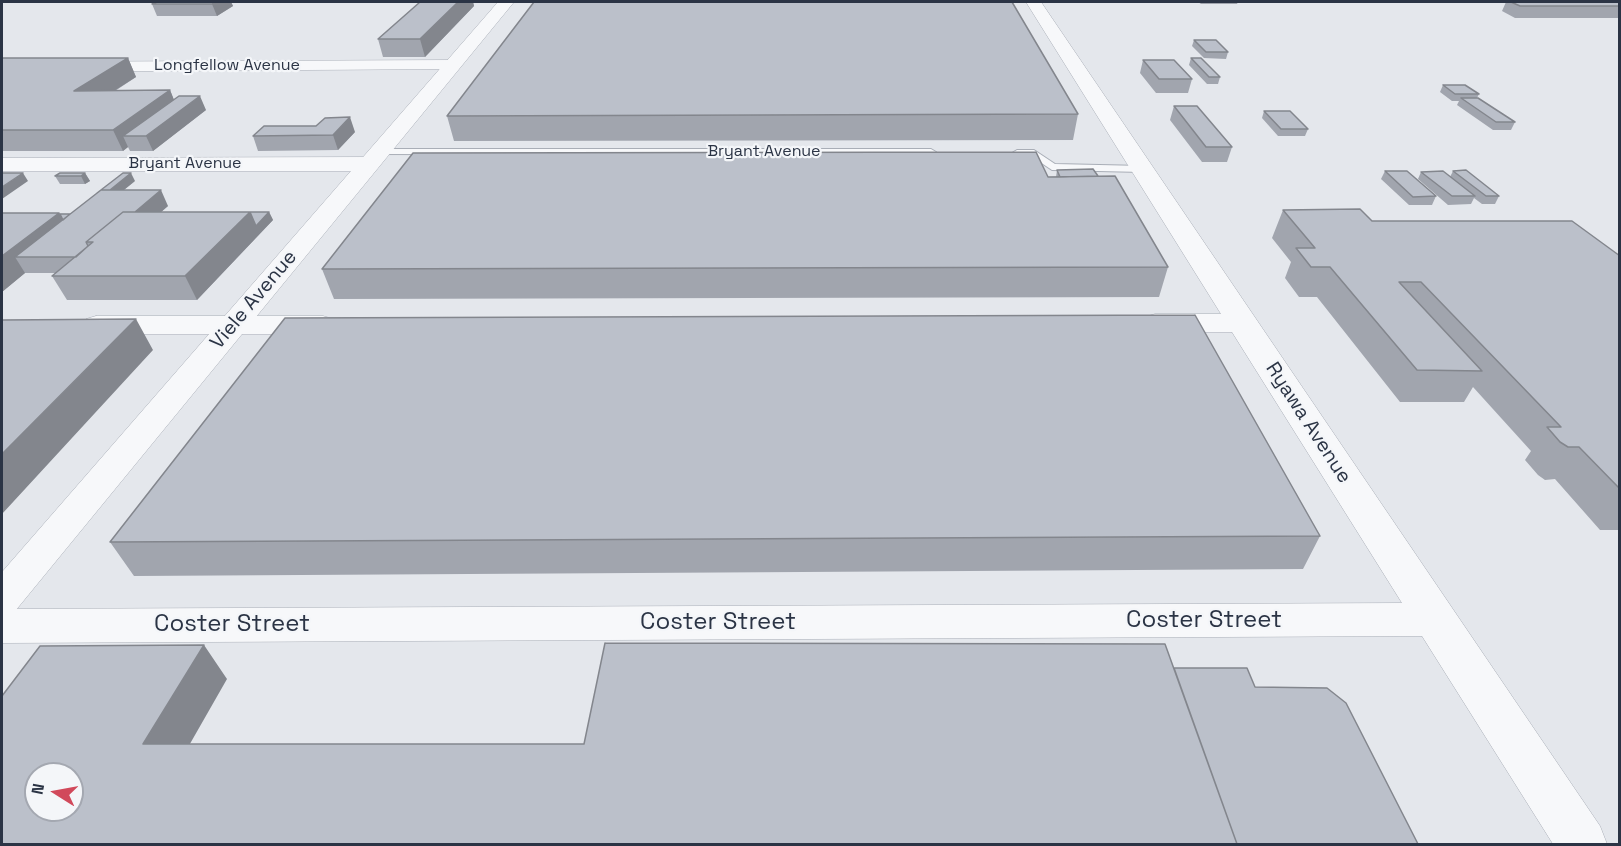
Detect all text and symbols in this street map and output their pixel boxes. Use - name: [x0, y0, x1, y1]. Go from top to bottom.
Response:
- street label: Longfellow Avenue: [154, 56, 300, 76]
- street label: Bryant Avenue: [707, 142, 821, 162]
- street label: Bryant Avenue: [128, 154, 242, 174]
- street label: Viele Avenue: [206, 246, 302, 354]
- street label: Ryawa Avenue: [1260, 358, 1356, 488]
- street label: Coster Street: [1126, 606, 1282, 634]
- street label: Coster Street: [640, 608, 796, 636]
- street label: Coster Street: [154, 610, 310, 638]
- north arrow: [24, 762, 84, 822]
- text: N: [26, 782, 49, 796]

